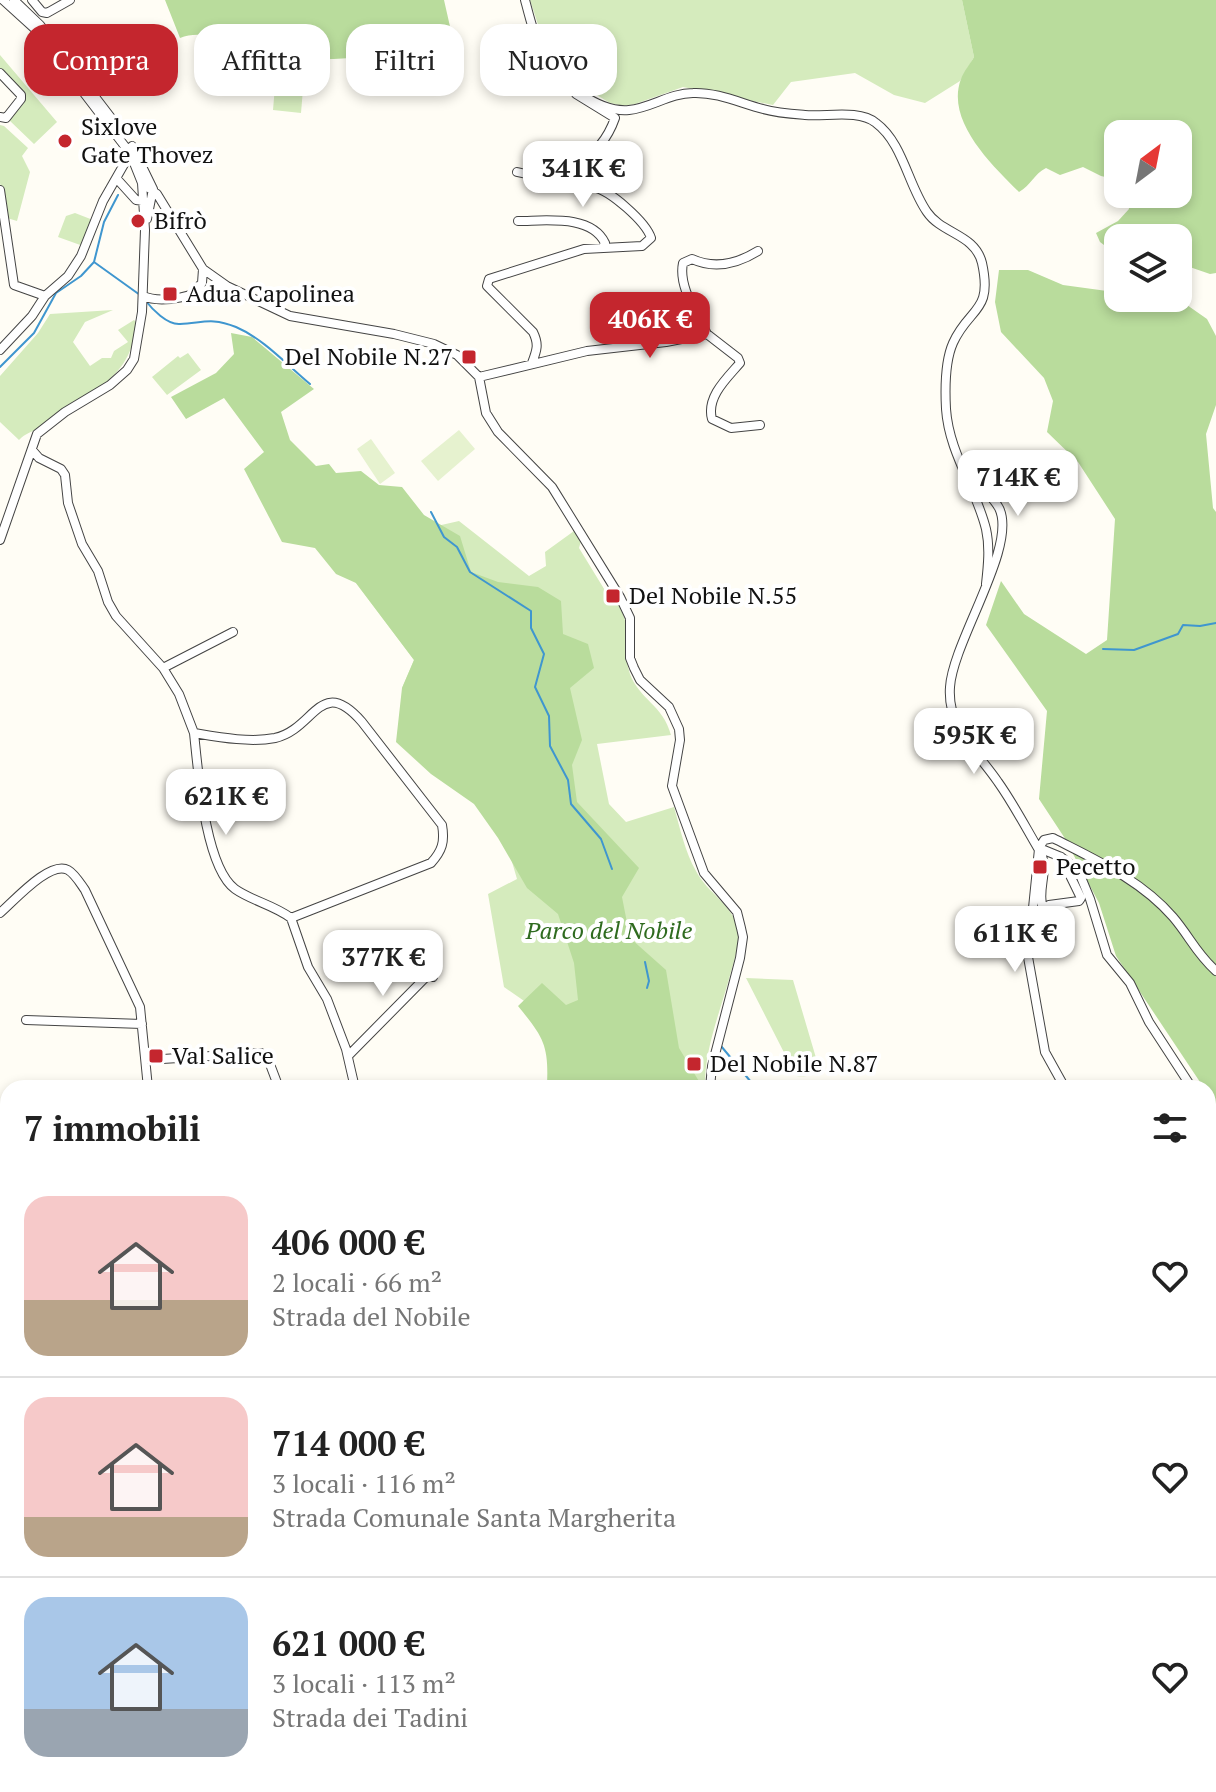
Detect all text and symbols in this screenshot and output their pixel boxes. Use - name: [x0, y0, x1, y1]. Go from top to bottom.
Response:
- chip: Compra: [24, 24, 178, 96]
- chip: Affitta: [194, 24, 330, 96]
- chip: Filtri: [346, 24, 464, 96]
- chip: Nuovo: [480, 24, 617, 96]
- place label: Sixlove Gate Thovez: [81, 110, 213, 170]
- north arrow: [1104, 120, 1192, 208]
- map controls: [1104, 120, 1192, 312]
- marker: Sixlove Gate Thovez: [56, 132, 74, 150]
- pin: 341K €: [518, 141, 648, 209]
- text: 341K €: [541, 150, 625, 184]
- place label: Bifrò: [154, 204, 207, 236]
- marker: Bifrò: [129, 212, 147, 230]
- button: layers: [1104, 224, 1192, 312]
- place label: Adua Capolinea: [186, 277, 355, 309]
- marker: Adua Capolinea: [161, 285, 179, 303]
- pin: 406K €: [585, 292, 715, 360]
- text: 406K €: [608, 301, 692, 335]
- place label: Del Nobile N.27: [285, 340, 453, 372]
- marker: Del Nobile N.27: [460, 348, 478, 366]
- pin: 714K €: [953, 450, 1083, 518]
- text: 714K €: [976, 459, 1060, 493]
- place label: Del Nobile N.55: [629, 579, 797, 611]
- marker: Del Nobile N.55: [604, 587, 622, 605]
- pin: 595K €: [909, 708, 1039, 776]
- text: 595K €: [932, 717, 1016, 751]
- pin: 621K €: [161, 769, 291, 837]
- text: 621K €: [184, 778, 268, 812]
- place label: Pecetto: [1056, 850, 1136, 882]
- marker: Pecetto: [1031, 858, 1049, 876]
- pin: 611K €: [950, 906, 1080, 974]
- park label: Parco del Nobile: [525, 914, 692, 946]
- text: 611K €: [973, 915, 1057, 949]
- pin: 377K €: [318, 930, 448, 998]
- text: 377K €: [341, 939, 425, 973]
- place label: Val Salice: [172, 1039, 274, 1071]
- marker: Val Salice: [147, 1047, 165, 1065]
- place label: Del Nobile N.87: [710, 1047, 878, 1079]
- marker: Del Nobile N.87: [685, 1055, 703, 1073]
- text: 7 immobili: [24, 1106, 201, 1151]
- icon: filters: [1148, 1106, 1192, 1150]
- text: 406 000 €: [272, 1220, 425, 1265]
- icon: home: [88, 1228, 184, 1324]
- icon: heart: [1148, 1254, 1192, 1298]
- text: 2 locali · 66 m²: [272, 1265, 442, 1299]
- text: Strada del Nobile: [272, 1299, 471, 1333]
- text: 714 000 €: [272, 1421, 425, 1466]
- icon: home: [88, 1429, 184, 1525]
- icon: heart: [1148, 1455, 1192, 1499]
- text: 3 locali · 116 m²: [272, 1466, 456, 1500]
- text: Strada Comunale Santa Margherita: [272, 1500, 676, 1534]
- text: 621 000 €: [272, 1621, 425, 1666]
- icon: home: [88, 1629, 184, 1725]
- icon: heart: [1148, 1655, 1192, 1699]
- text: 3 locali · 113 m²: [272, 1666, 456, 1700]
- text: Strada dei Tadini: [272, 1700, 468, 1734]

